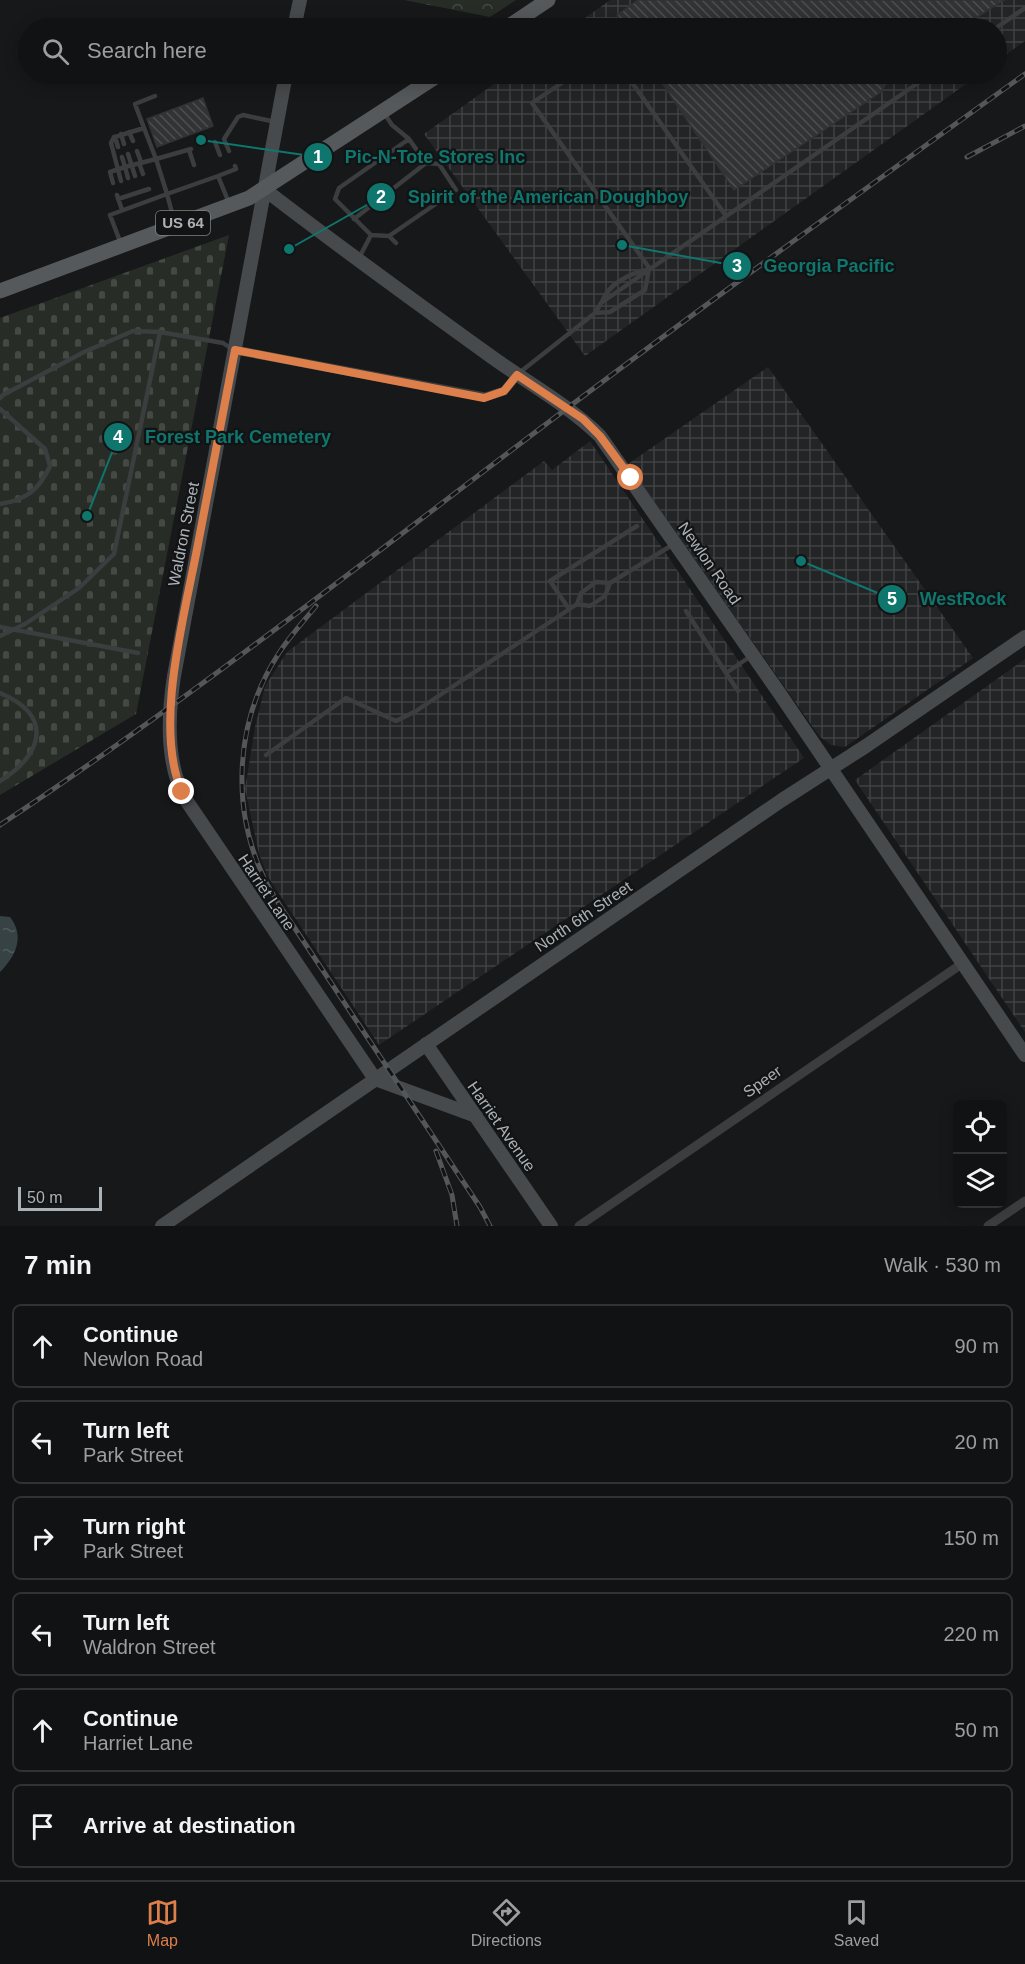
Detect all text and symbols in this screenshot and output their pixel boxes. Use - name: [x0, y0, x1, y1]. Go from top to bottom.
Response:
- search box: [18, 18, 1007, 84]
- icon: search: [39, 35, 72, 68]
- text: Search here: [87, 38, 207, 63]
- callout: Pic-N-Tote Stores Inc: [303, 139, 537, 175]
- text: 1: [313, 147, 323, 167]
- text: Pic-N-Tote Stores Inc: [345, 147, 525, 167]
- callout: Spirit of the American Doughboy: [366, 179, 701, 215]
- text: 2: [376, 187, 386, 207]
- text: Spirit of the American Doughboy: [408, 187, 688, 207]
- road number: US 64: [156, 211, 210, 235]
- callout: Georgia Pacific: [722, 248, 907, 284]
- text: 3: [732, 256, 742, 276]
- text: Georgia Pacific: [763, 256, 895, 276]
- callout: Forest Park Cemetery: [103, 419, 343, 455]
- text: 4: [113, 427, 123, 447]
- text: Forest Park Cemetery: [145, 427, 331, 447]
- route start: [617, 464, 643, 490]
- street label: Waldron Street: [165, 480, 202, 588]
- street label: Newlon Road: [675, 519, 744, 608]
- callout: WestRock: [877, 581, 1018, 617]
- text: 5: [887, 589, 897, 609]
- text: WestRock: [920, 589, 1007, 609]
- route end: [168, 778, 194, 804]
- street label: Harriet Lane: [235, 851, 298, 934]
- street label: North 6th Street: [532, 877, 635, 955]
- street label: Speer: [740, 1062, 785, 1101]
- street label: Harriet Avenue: [464, 1078, 539, 1174]
- map controls: [953, 1100, 1007, 1208]
- button: locate: [953, 1100, 1007, 1154]
- button: layers: [953, 1154, 1007, 1208]
- scale bar: [18, 1184, 102, 1212]
- text: 50 m: [27, 1189, 63, 1206]
- text: 7 min: [24, 1250, 92, 1280]
- text: Walk · 530 m: [884, 1254, 1001, 1276]
- text: Continue: [83, 1322, 178, 1347]
- icon: ahead: [26, 1330, 59, 1363]
- text: 90 m: [955, 1335, 999, 1357]
- text: Newlon Road: [83, 1348, 203, 1370]
- text: Turn left: [83, 1418, 169, 1443]
- icon: left: [26, 1426, 59, 1459]
- text: 20 m: [955, 1431, 999, 1453]
- text: Park Street: [83, 1444, 183, 1466]
- text: Turn right: [83, 1514, 185, 1539]
- icon: right: [26, 1522, 59, 1555]
- text: 150 m: [943, 1527, 999, 1549]
- text: Park Street: [83, 1540, 183, 1562]
- text: Turn left: [83, 1610, 169, 1635]
- icon: left: [26, 1618, 59, 1651]
- text: 220 m: [943, 1623, 999, 1645]
- text: Waldron Street: [83, 1636, 216, 1658]
- text: Continue: [83, 1706, 178, 1731]
- icon: ahead: [26, 1714, 59, 1747]
- text: 50 m: [955, 1719, 999, 1741]
- text: Harriet Lane: [83, 1732, 193, 1754]
- icon: arrive: [26, 1810, 59, 1843]
- text: Arrive at destination: [83, 1813, 296, 1838]
- tab: Map: [146, 1896, 179, 1950]
- tab: Directions: [471, 1896, 542, 1950]
- tab: Saved: [834, 1896, 879, 1950]

